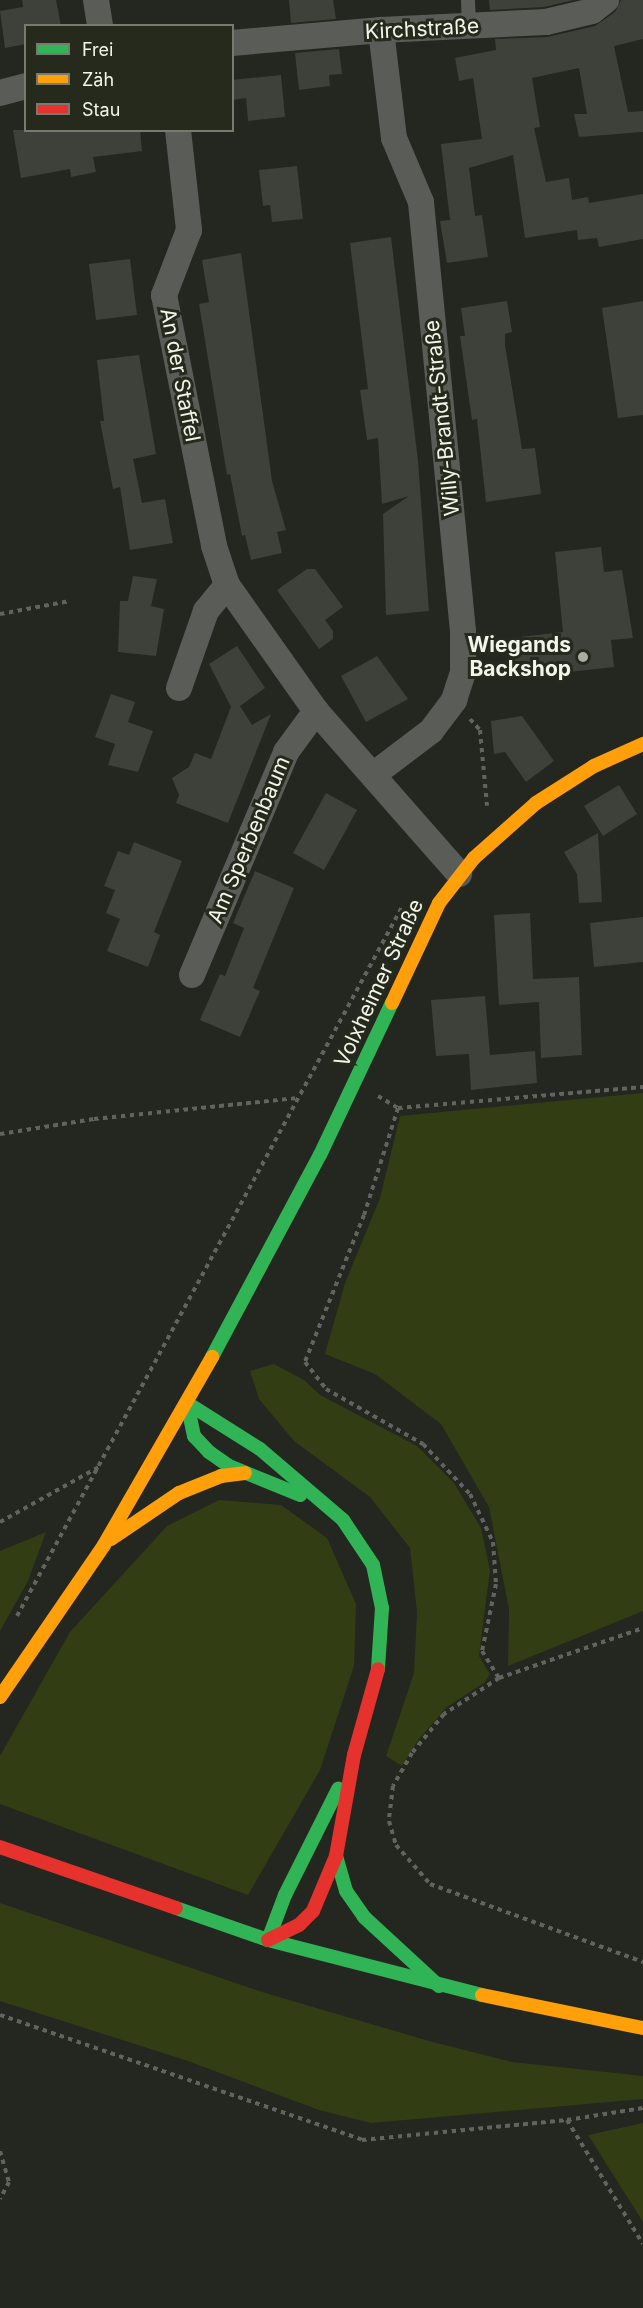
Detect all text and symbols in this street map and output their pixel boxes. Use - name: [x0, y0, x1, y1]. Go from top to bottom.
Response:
- street label: Kirchstraße: [364, 13, 480, 45]
- legend: [24, 24, 234, 132]
- text: Frei: [82, 39, 113, 60]
- text: Zäh: [82, 69, 114, 90]
- text: Stau: [82, 99, 120, 120]
- street label: An der Staffel: [155, 306, 205, 444]
- street label: Willy-Brandt-Straße: [419, 319, 465, 517]
- place label: Wiegands Backshop: [467, 632, 571, 682]
- marker: Wiegands Backshop: [576, 650, 590, 664]
- street label: Am Sperbenbaum: [202, 753, 296, 927]
- street label: Volxheimer Straße: [329, 895, 429, 1071]

